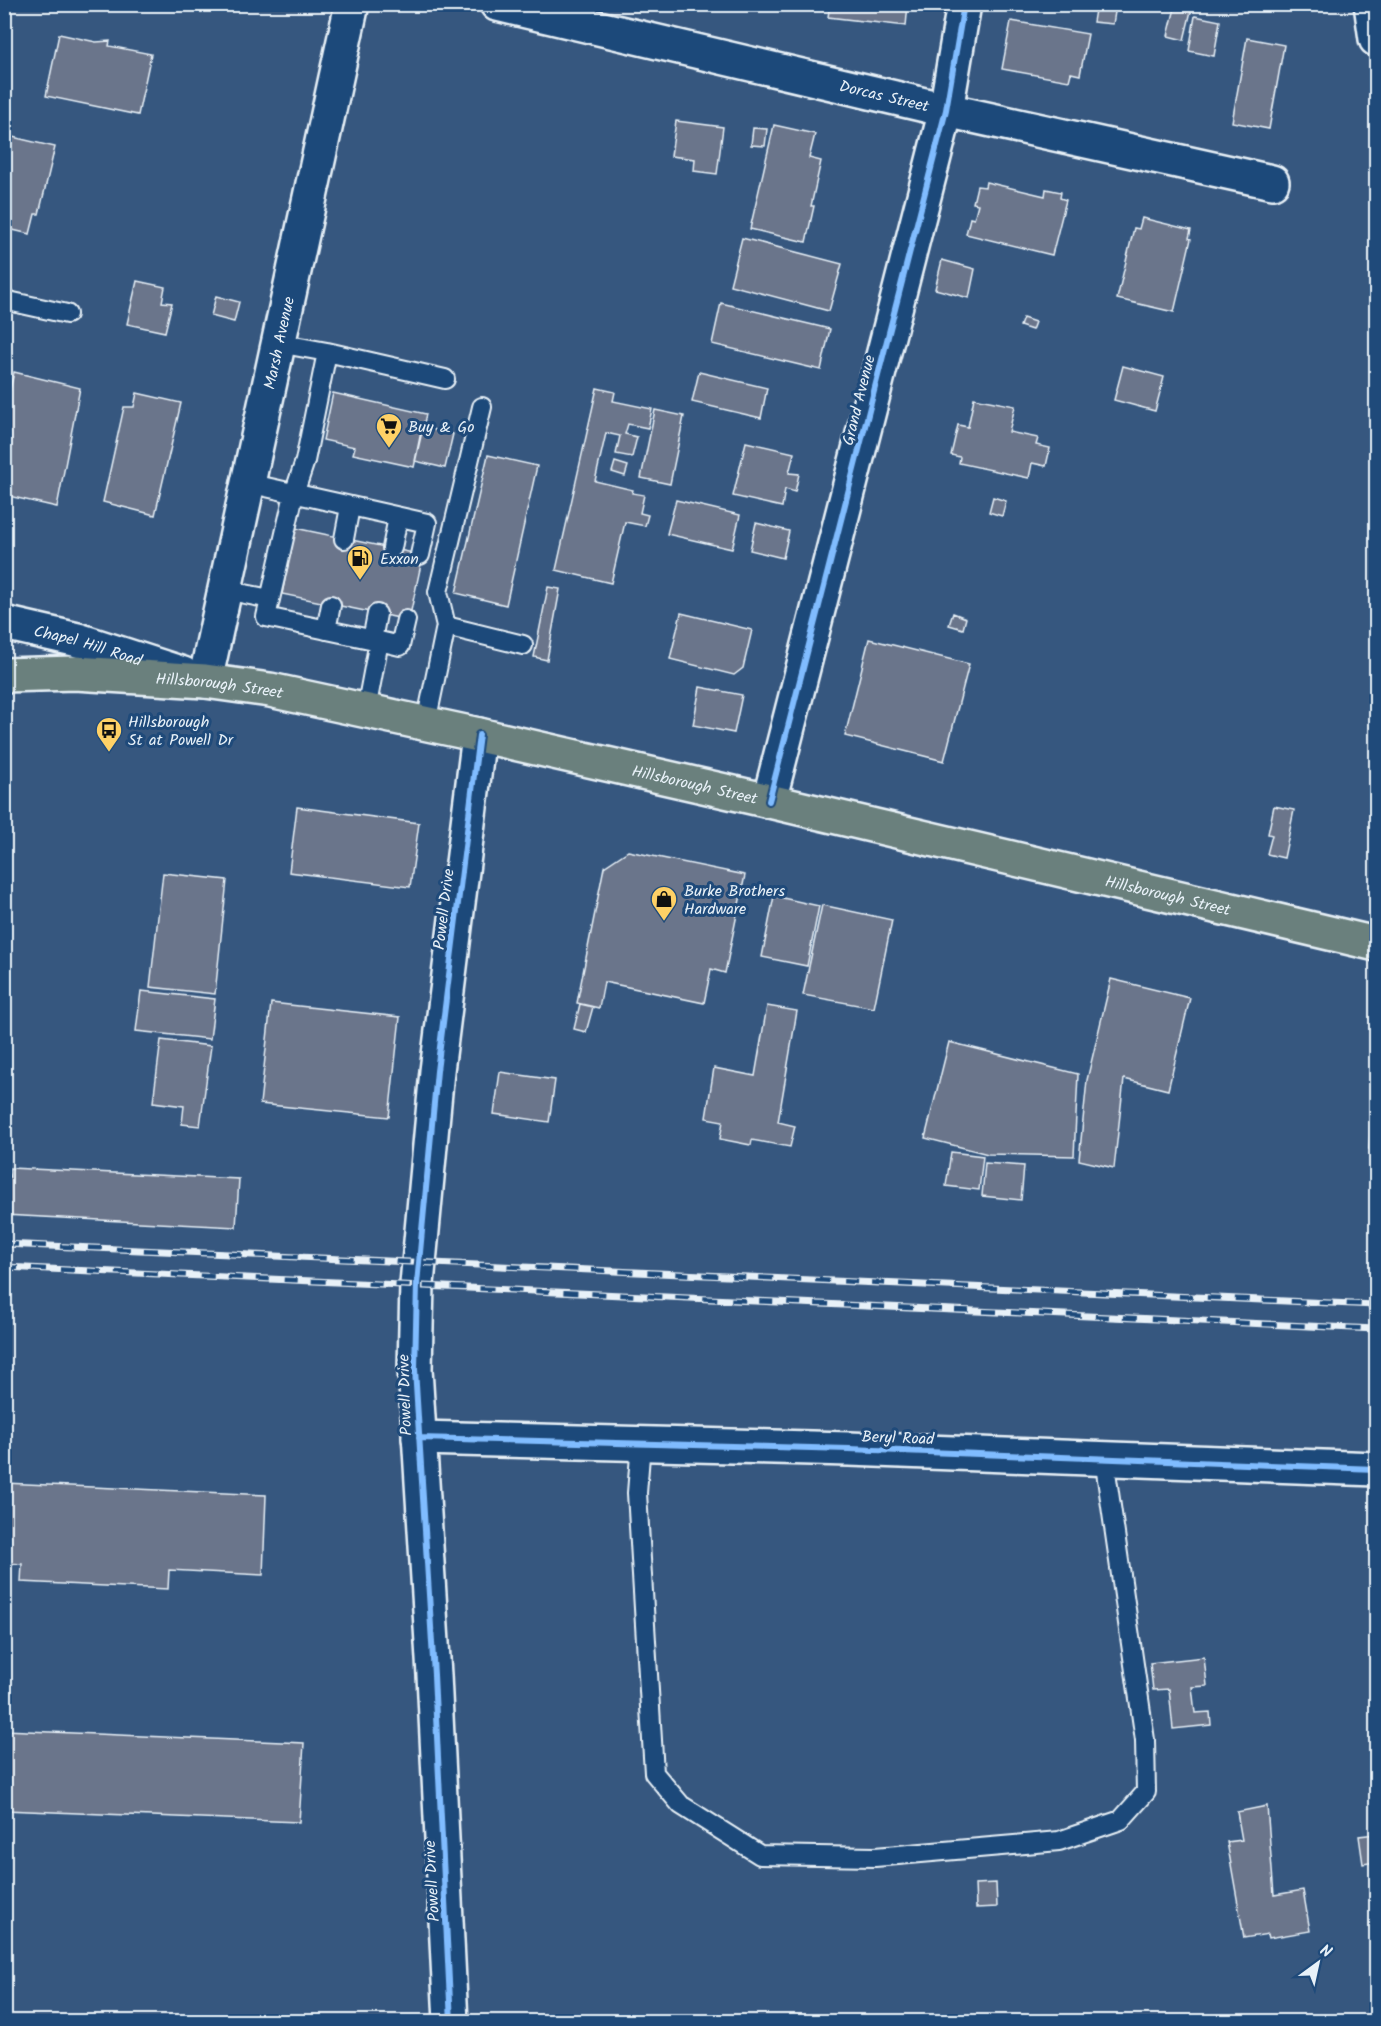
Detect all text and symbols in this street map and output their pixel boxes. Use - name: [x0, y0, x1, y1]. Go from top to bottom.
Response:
- street label: Dorcas Street: [837, 74, 932, 120]
- street label: Marsh Avenue: [258, 294, 302, 392]
- street label: Grand Avenue: [836, 352, 883, 448]
- supermarket icon: Buy & Go: [374, 411, 404, 449]
- place label: Buy & Go: [408, 415, 475, 440]
- fuel station icon: Exxon: [345, 543, 375, 581]
- place label: Exxon: [380, 547, 419, 572]
- street label: Chapel Hill Road: [31, 619, 146, 674]
- street label: Hillsborough Street: [155, 667, 286, 707]
- place label: Hillsborough St at Powell Dr: [128, 710, 235, 753]
- bus stop icon: Hillsborough St at Powell Dr: [94, 715, 124, 753]
- street label: Hillsborough Street: [629, 759, 761, 812]
- street label: Powell Drive: [427, 867, 462, 951]
- street label: Hillsborough Street: [1102, 870, 1234, 924]
- place label: Burke Brothers Hardware: [684, 879, 785, 922]
- shop icon: Burke Brothers Hardware: [649, 884, 679, 922]
- street label: Powell Drive: [392, 1354, 419, 1436]
- street label: Beryl Road: [861, 1425, 936, 1452]
- street label: Powell Drive: [418, 1840, 447, 1922]
- north arrow: [1288, 1933, 1348, 1993]
- text: N: [1314, 1938, 1336, 1965]

